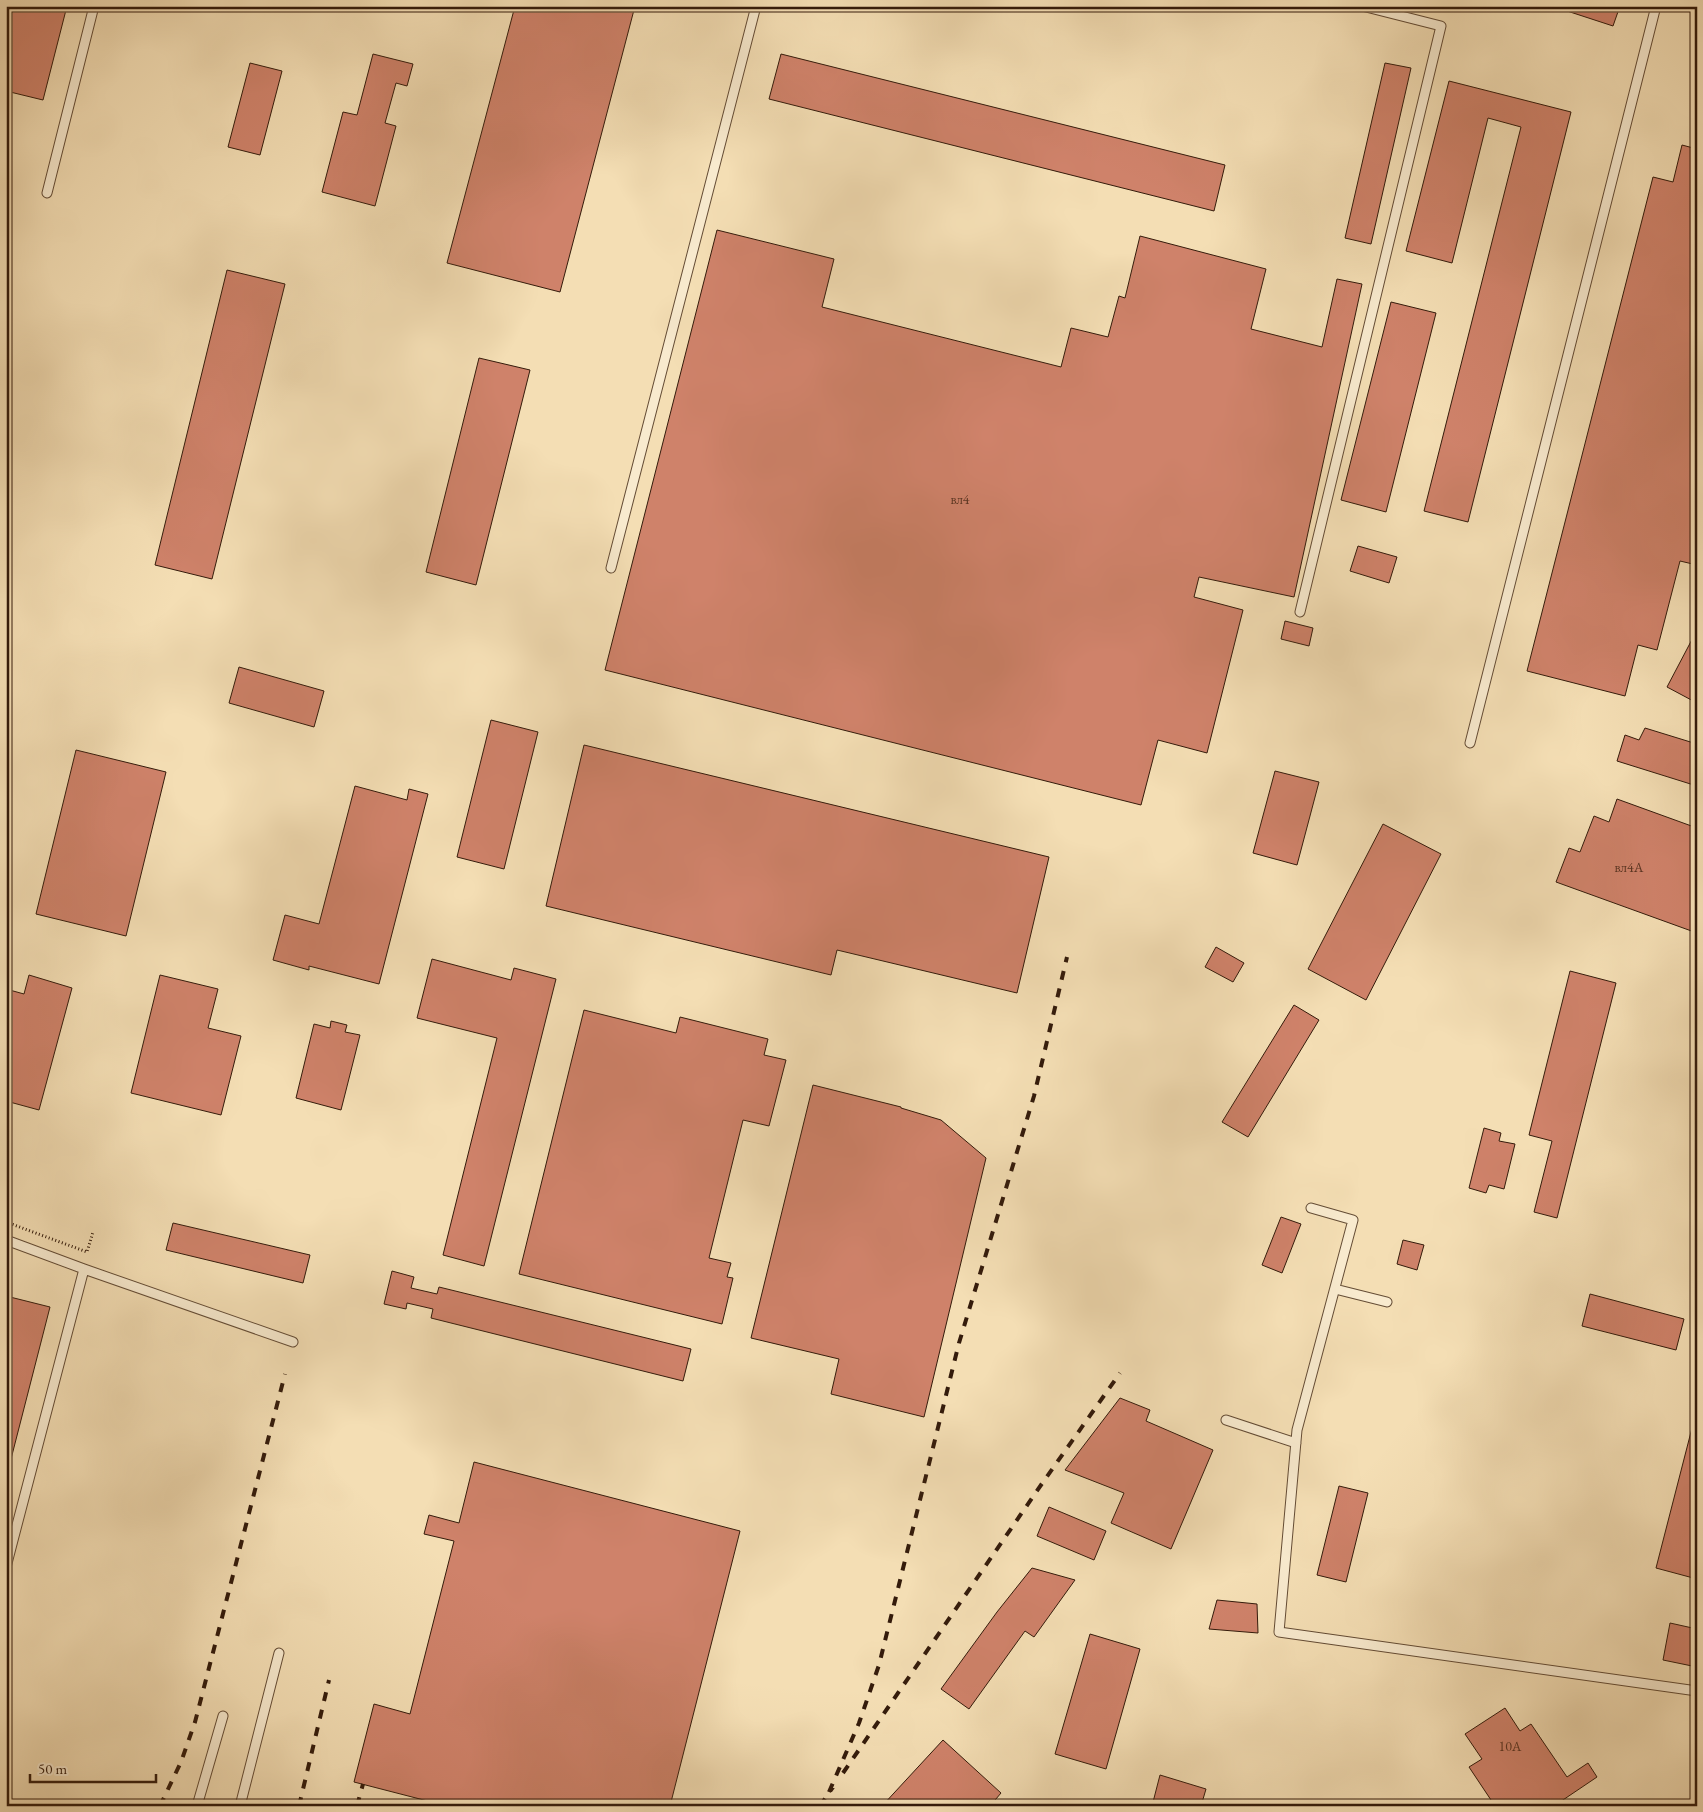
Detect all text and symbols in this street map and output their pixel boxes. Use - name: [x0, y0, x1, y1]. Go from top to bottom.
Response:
- house number: вл4: [950, 490, 970, 508]
- house number: вл4А: [1615, 858, 1644, 876]
- house number: 10А: [1498, 1737, 1522, 1755]
- scale bar: [30, 1752, 156, 1784]
- text: 50 m: [38, 1759, 67, 1778]

